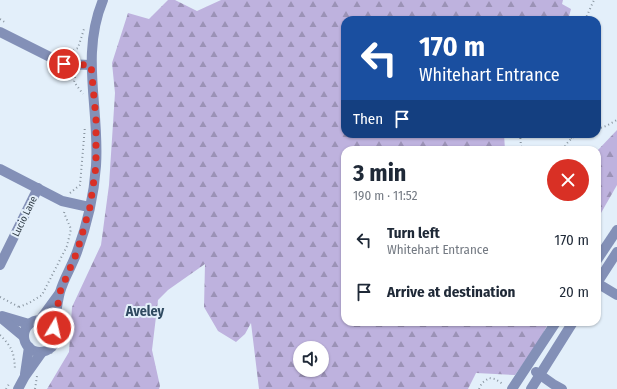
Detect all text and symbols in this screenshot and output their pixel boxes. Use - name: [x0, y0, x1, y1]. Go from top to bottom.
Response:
- text: 170 m: [419, 30, 485, 63]
- icon: left: [353, 32, 405, 84]
- pin: [47, 47, 81, 81]
- icon: arrive: [53, 53, 75, 75]
- text: Whitehart Entrance: [419, 64, 560, 86]
- icon: arrive: [391, 108, 413, 130]
- text: Then: [353, 110, 383, 128]
- text: 3 min: [353, 159, 406, 187]
- button: close: [547, 159, 589, 201]
- text: 190 m · 11:52: [353, 188, 417, 203]
- street label: Lucio Lane: [10, 194, 40, 239]
- text: Turn left: [387, 224, 440, 242]
- icon: left: [353, 229, 375, 251]
- text: 170 m: [554, 231, 589, 249]
- text: Whitehart Entrance: [387, 242, 489, 257]
- icon: arrive: [353, 281, 375, 303]
- text: Arrive at destination: [387, 283, 515, 301]
- text: 20 m: [560, 283, 589, 301]
- district label: Aveley: [125, 303, 165, 320]
- position arrow: [33, 307, 75, 349]
- map controls: [293, 341, 329, 377]
- button: sound: [293, 341, 329, 377]

